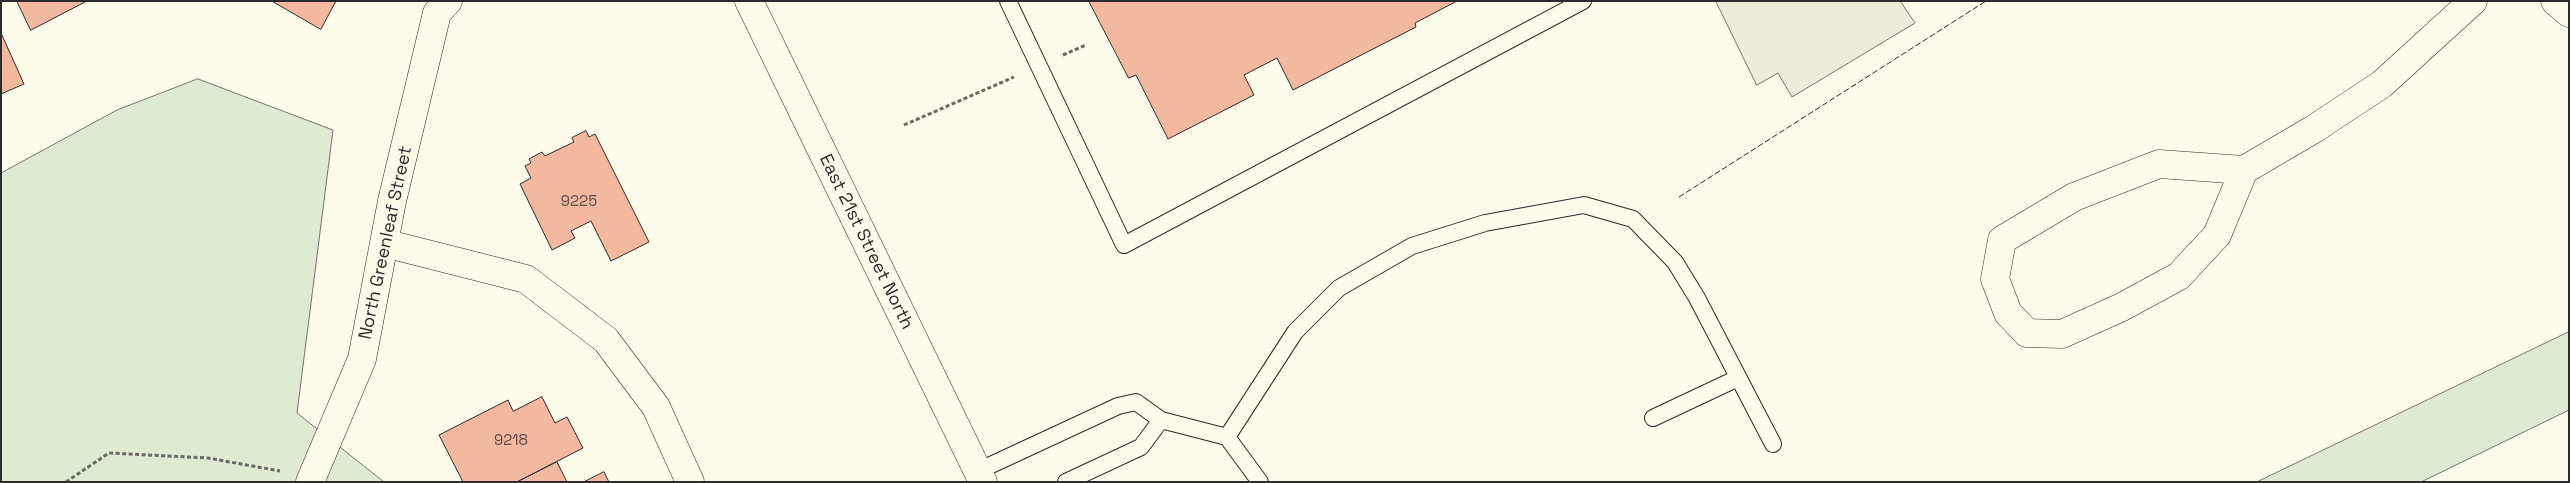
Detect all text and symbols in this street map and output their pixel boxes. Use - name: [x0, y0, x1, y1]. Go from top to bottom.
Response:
- street label: North Greenleaf Street: [355, 144, 417, 342]
- street label: East 21st Street North: [814, 151, 918, 333]
- house number: 9225: [561, 193, 597, 211]
- house number: 9218: [494, 432, 528, 450]

